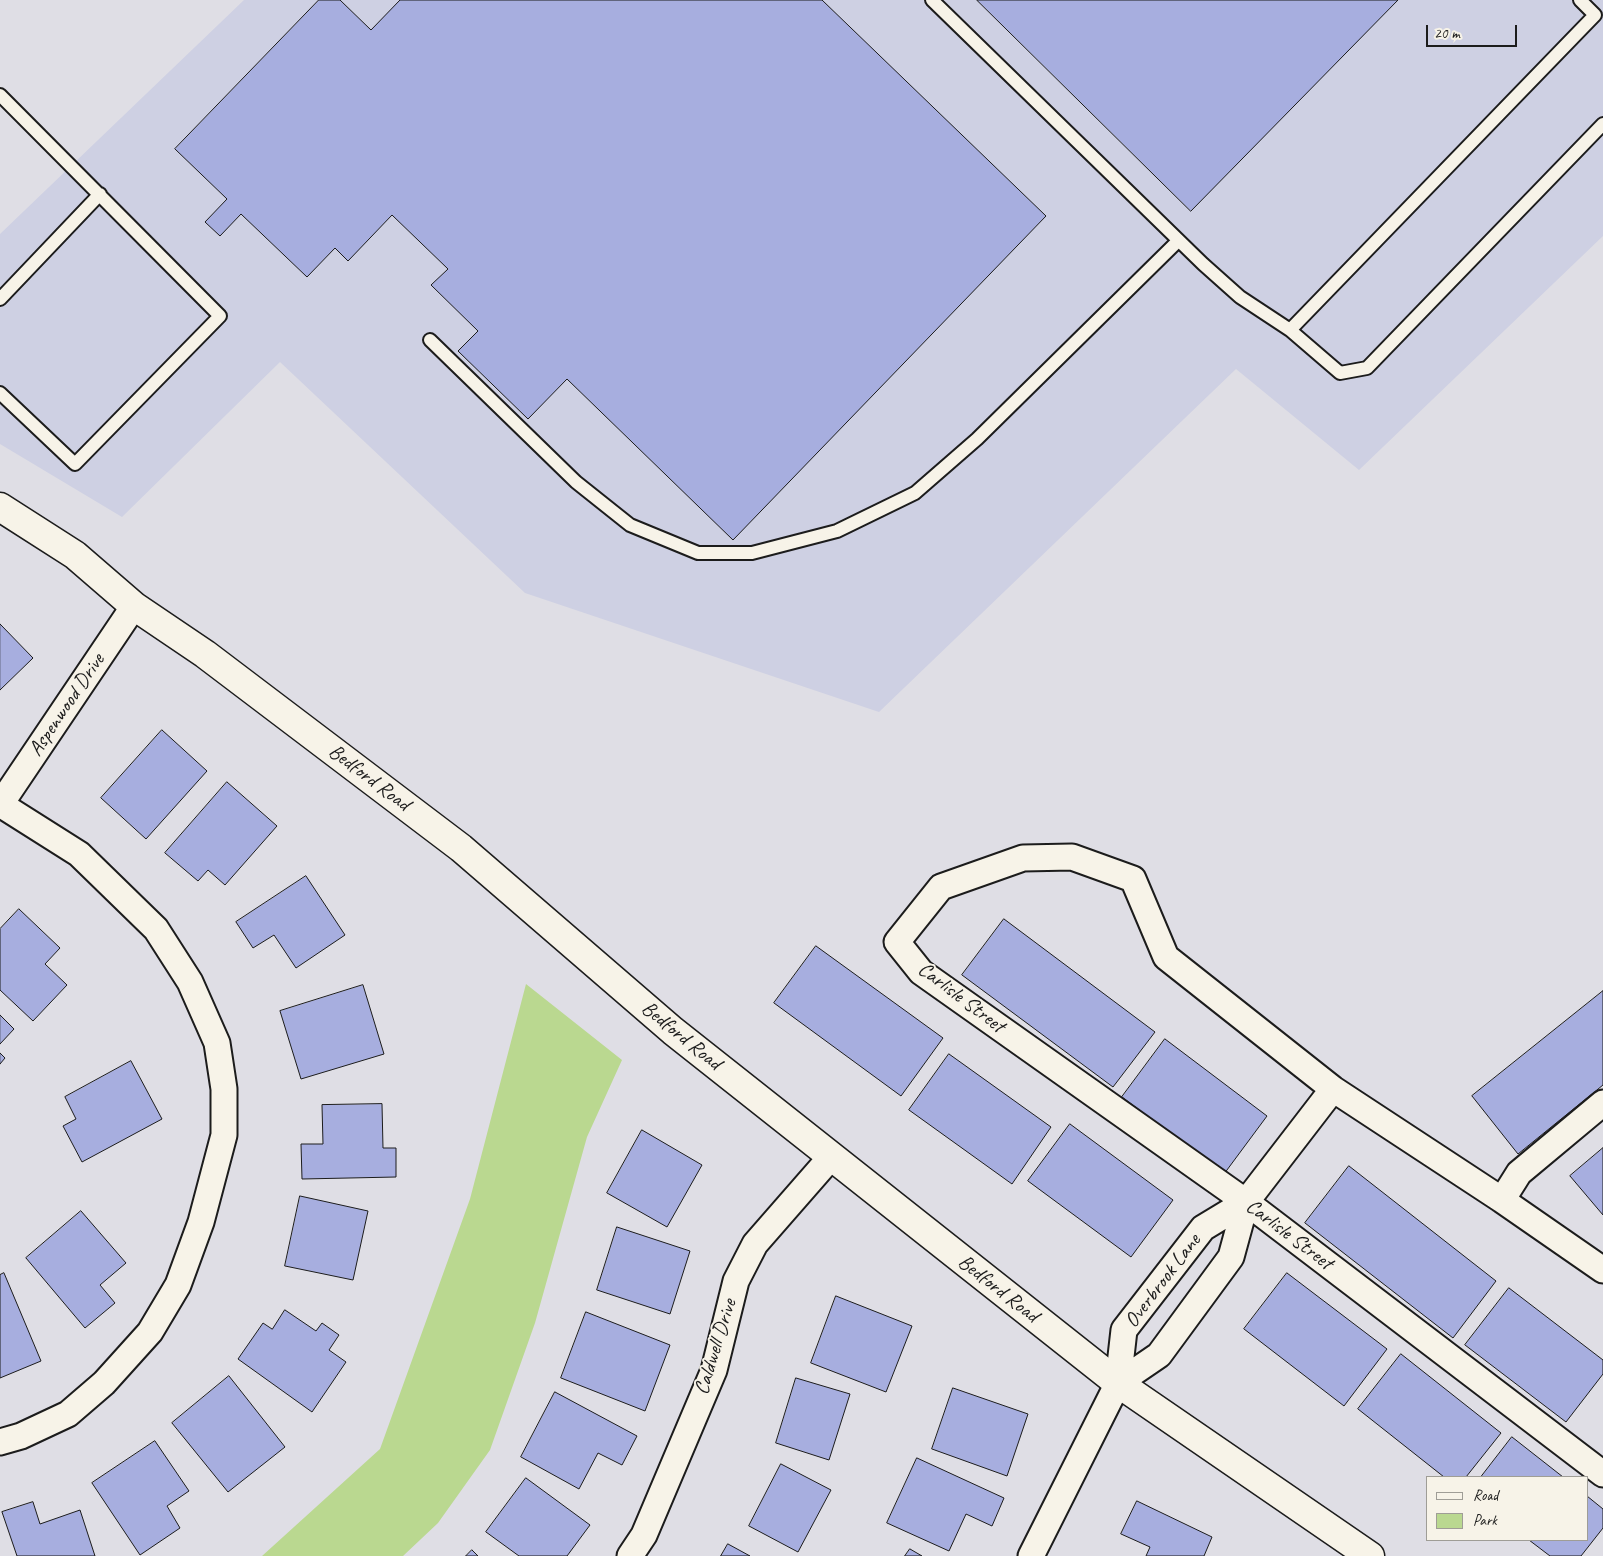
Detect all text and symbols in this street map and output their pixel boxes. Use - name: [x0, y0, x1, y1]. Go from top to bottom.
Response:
- scale bar: [1428, 15, 1519, 47]
- text: 20 m: [1434, 24, 1460, 43]
- street label: Aspenwood Drive: [23, 649, 111, 761]
- street label: Bedford Road: [323, 739, 415, 817]
- street label: Carlisle Street: [912, 957, 1010, 1039]
- street label: Bedford Road: [636, 996, 726, 1076]
- street label: Carlisle Street: [1240, 1194, 1338, 1276]
- street label: Overbrook Lane: [1120, 1229, 1206, 1333]
- street label: Bedford Road: [953, 1250, 1043, 1328]
- street label: Caldwell Drive: [690, 1296, 742, 1398]
- legend: [1426, 1476, 1588, 1541]
- text: Road: [1473, 1486, 1498, 1505]
- text: Park: [1473, 1511, 1497, 1530]

